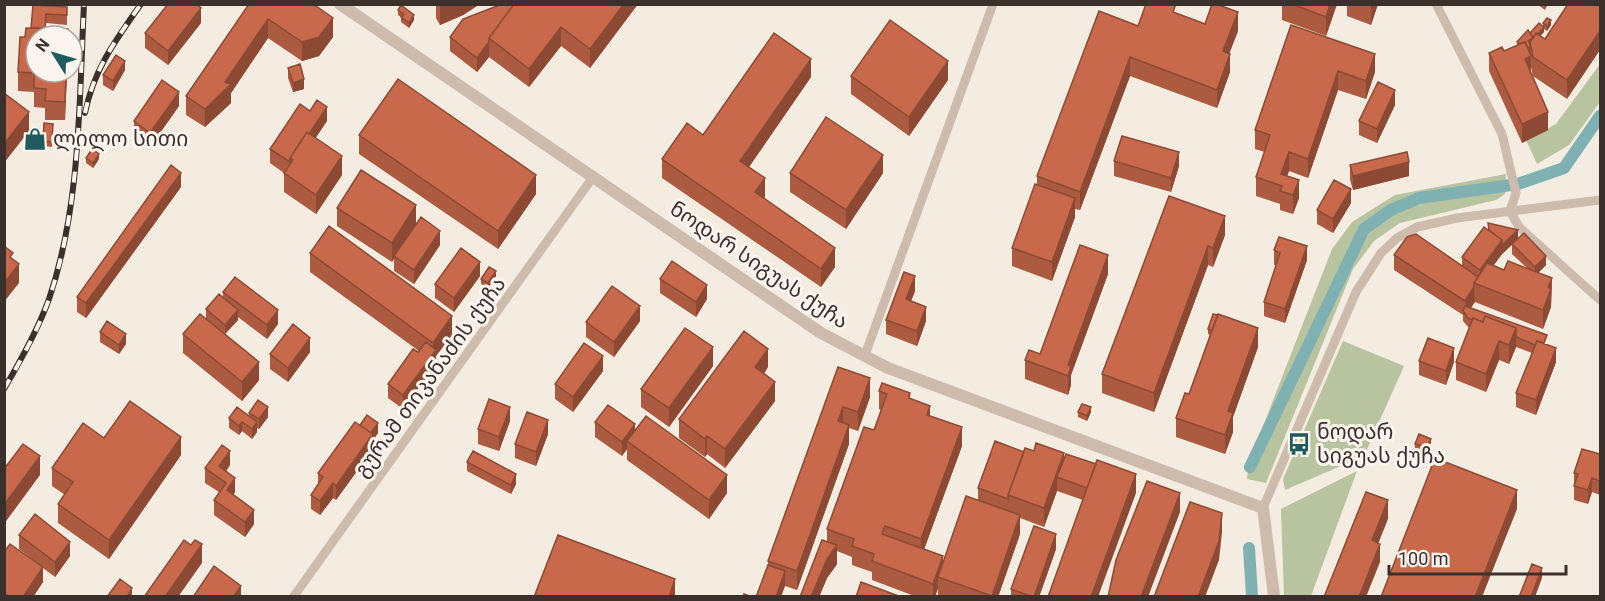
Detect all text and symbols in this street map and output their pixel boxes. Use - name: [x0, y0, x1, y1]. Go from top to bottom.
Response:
- north arrow: [24, 24, 84, 84]
- text: N: [31, 35, 53, 56]
- shop icon: ლილო სითი: [22, 126, 48, 152]
- place label: ლილო სითი: [53, 127, 188, 152]
- street label: ნოდარ სიგუას ქუჩა: [665, 196, 853, 334]
- street label: გურამ თიკანაძის ქუჩა: [349, 272, 511, 482]
- place label: ნოდარ სიგუას ქუჩა: [1317, 420, 1445, 468]
- bus stop icon: ნოდარ სიგუას ქუჩა: [1286, 431, 1312, 457]
- scale bar: [1389, 538, 1566, 576]
- text: 100 m: [1398, 548, 1449, 569]

